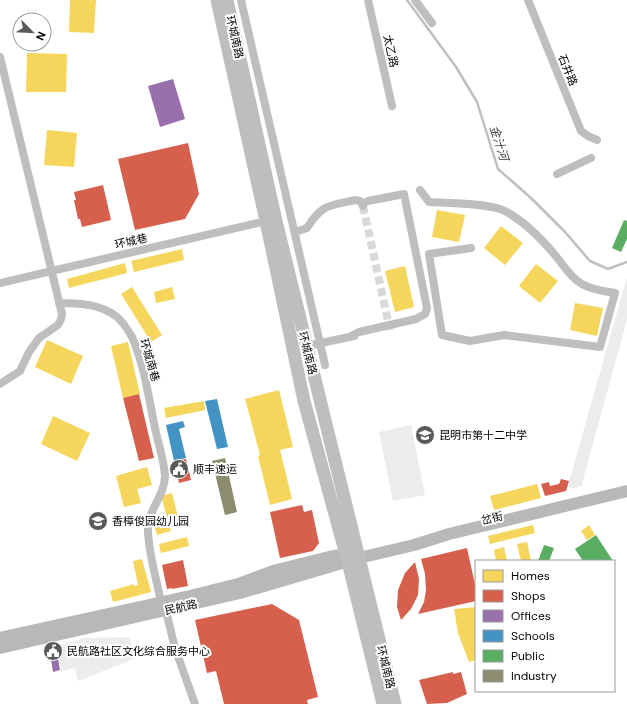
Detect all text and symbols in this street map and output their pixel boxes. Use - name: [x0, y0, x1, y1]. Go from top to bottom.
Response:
- north arrow: [12, 12, 52, 52]
- street label: 环城南路: [223, 14, 247, 60]
- text: N: [33, 30, 49, 43]
- street label: 太乙路: [380, 33, 402, 69]
- street label: 石井路: [555, 52, 581, 88]
- water label: 金汁河: [486, 123, 513, 164]
- street label: 环城巷: [113, 230, 149, 252]
- street label: 环城南路: [296, 330, 320, 376]
- street label: 环城南巷: [137, 337, 163, 383]
- school or university icon: 昆明市第十二中学: [414, 424, 436, 446]
- place label: 昆明市第十二中学: [439, 428, 527, 442]
- public building icon: 顺丰速运: [168, 458, 190, 480]
- place label: 顺丰速运: [193, 462, 237, 476]
- street label: 岔街: [480, 509, 504, 527]
- school or university icon: 香樟俊园幼儿园: [87, 510, 109, 532]
- place label: 香樟俊园幼儿园: [112, 514, 189, 528]
- legend: [475, 560, 615, 692]
- text: Homes: [511, 568, 550, 584]
- text: Shops: [511, 588, 546, 604]
- street label: 民航路: [163, 596, 199, 618]
- text: Offices: [511, 608, 551, 624]
- text: Schools: [511, 628, 555, 644]
- public building icon: 民航路社区文化综合服务中心: [42, 640, 64, 662]
- place label: 民航路社区文化综合服务中心: [67, 644, 210, 658]
- street label: 环城南路: [374, 644, 398, 690]
- text: Public: [511, 648, 545, 664]
- text: Industry: [511, 668, 557, 684]

